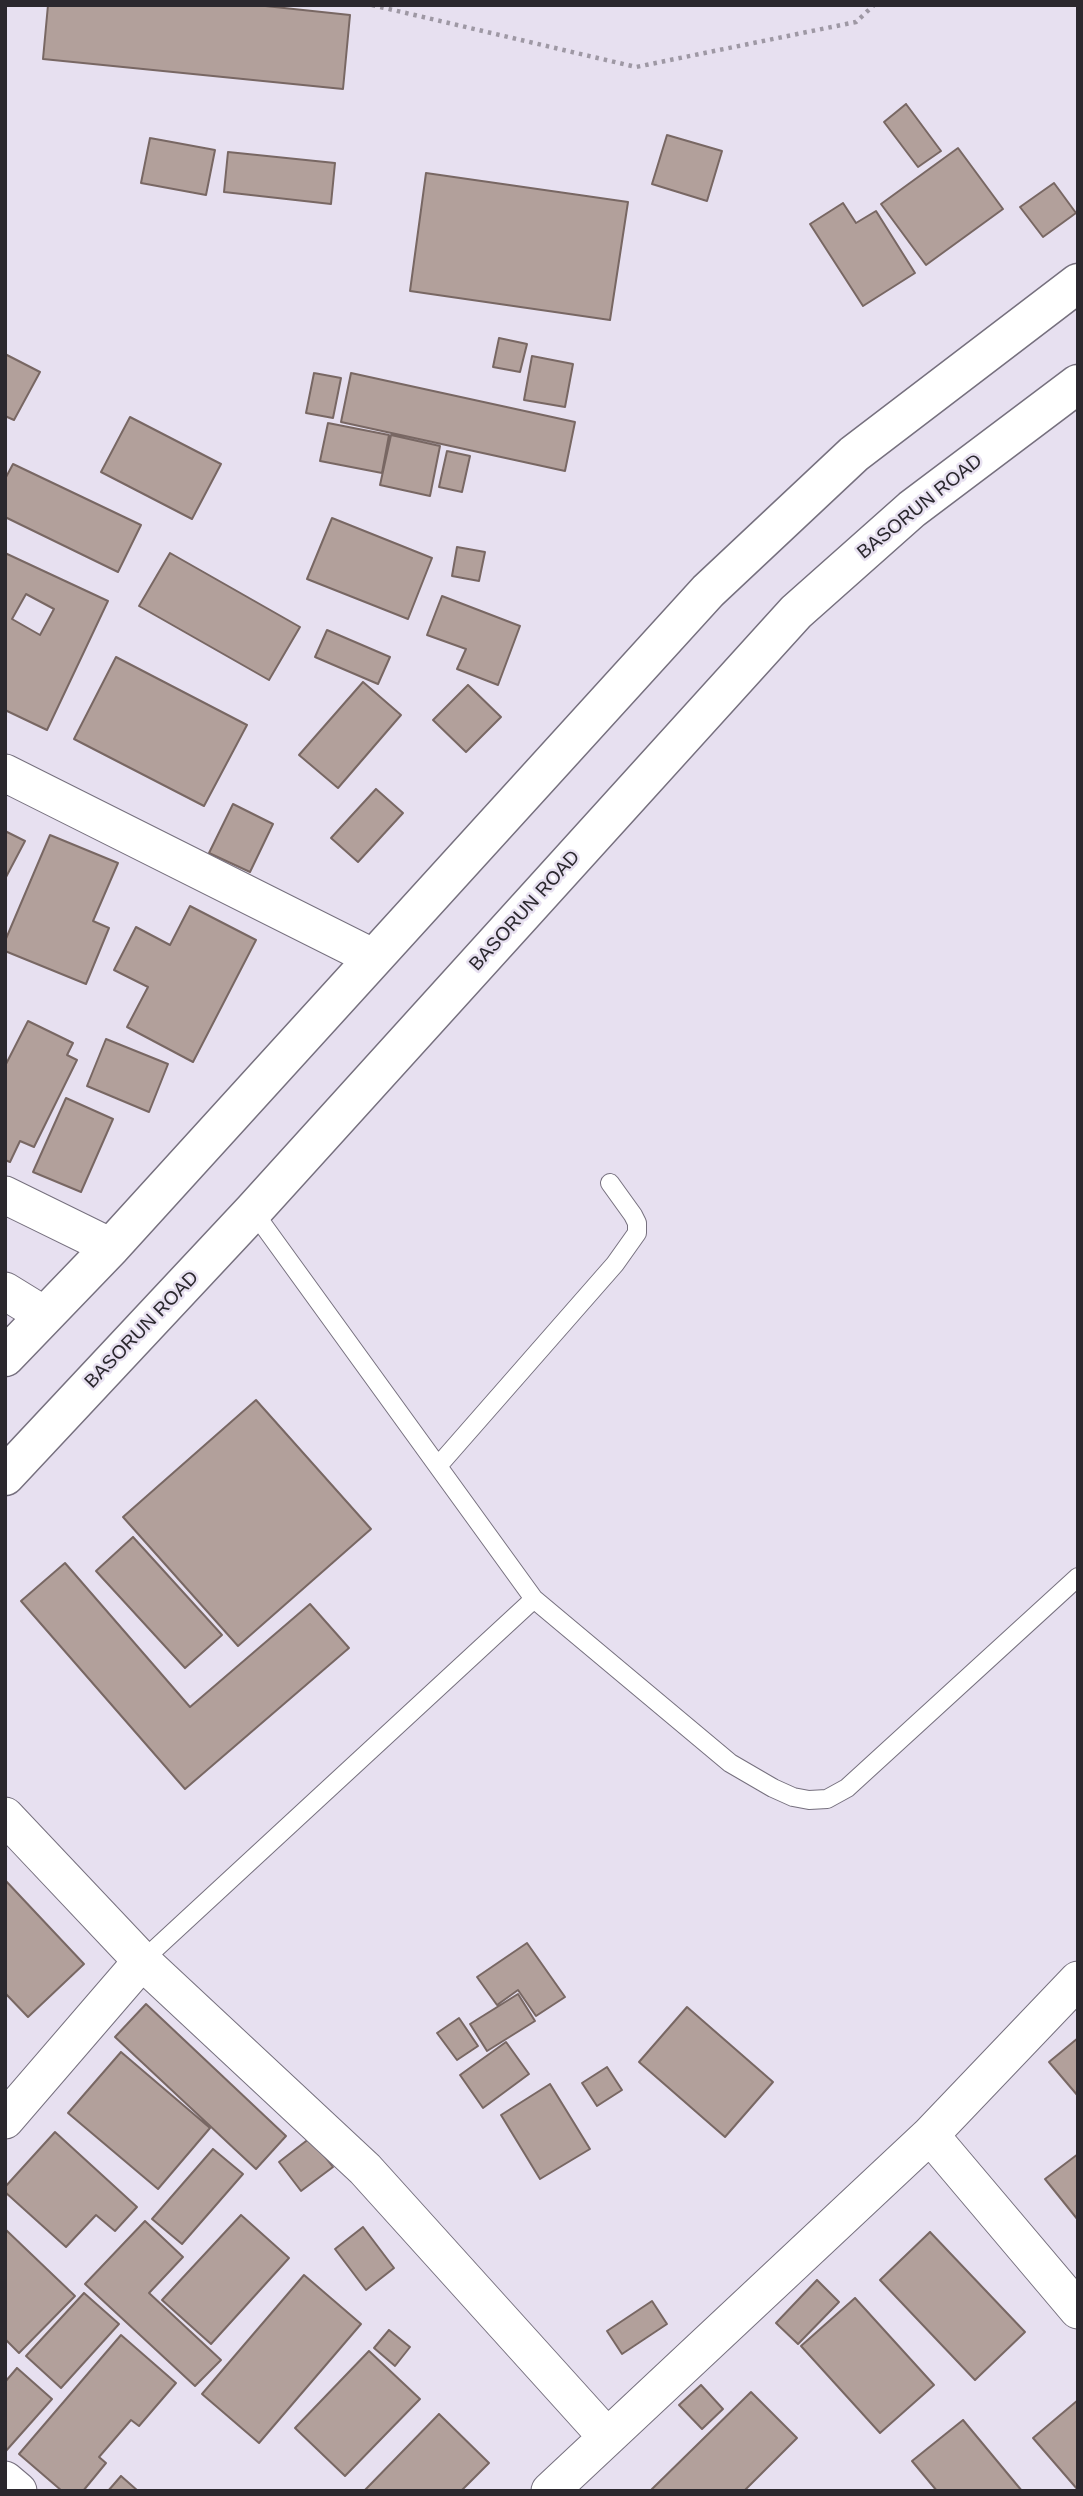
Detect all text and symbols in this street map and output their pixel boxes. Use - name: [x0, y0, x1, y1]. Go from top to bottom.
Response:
- street label: BASORUN ROAD: [853, 450, 987, 564]
- street label: BASORUN ROAD: [465, 846, 585, 976]
- street label: BASORUN ROAD: [80, 1267, 204, 1393]

